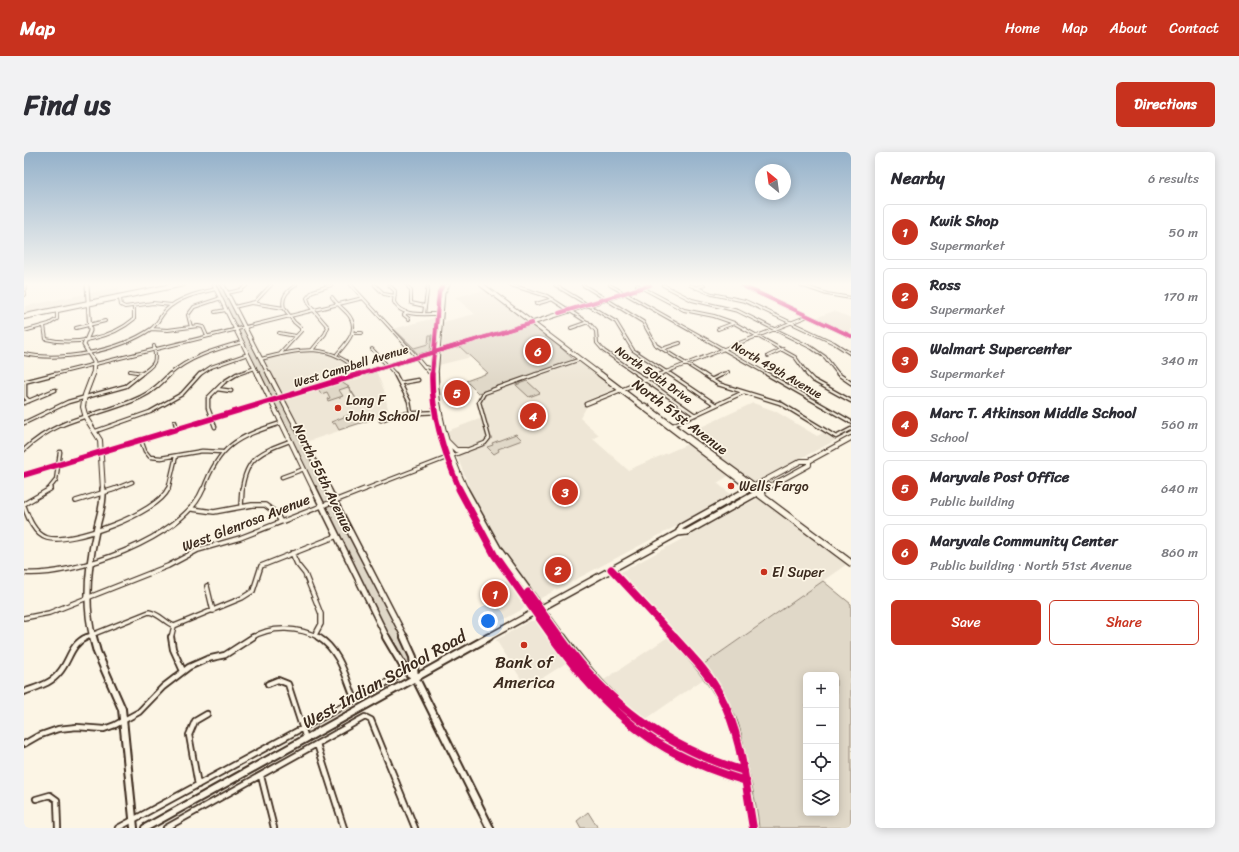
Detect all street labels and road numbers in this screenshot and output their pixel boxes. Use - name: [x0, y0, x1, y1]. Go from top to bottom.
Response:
- street label: North 49th Avenue: [727, 335, 827, 405]
- street label: West Campbell Avenue: [291, 338, 411, 394]
- street label: North 50th Drive: [611, 340, 697, 410]
- street label: North 51st Avenue: [627, 372, 734, 462]
- street label: North 55th Avenue: [286, 419, 360, 537]
- street label: West Glenrosa Avenue: [178, 487, 314, 559]
- street label: West Indian School Road: [296, 621, 473, 737]

